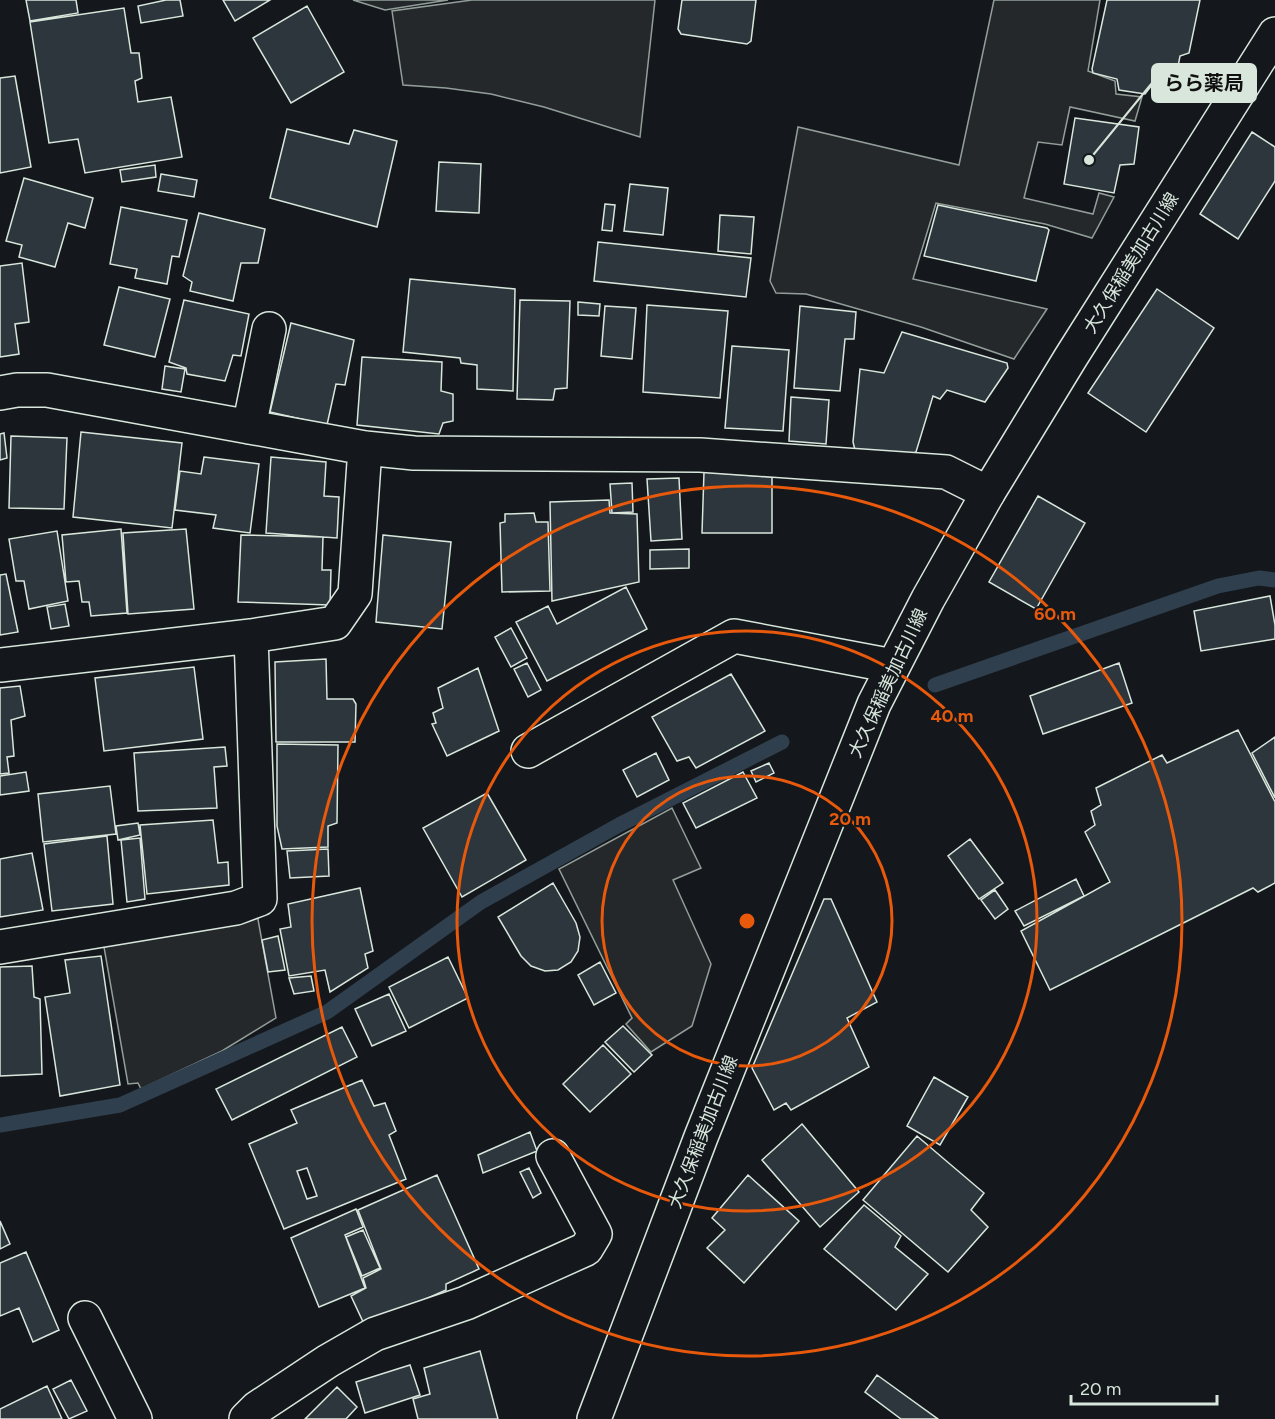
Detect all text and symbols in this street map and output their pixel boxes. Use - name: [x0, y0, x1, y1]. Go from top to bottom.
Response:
- callout: らら薬局: [1152, 64, 1256, 102]
- text: らら薬局: [1164, 71, 1244, 95]
- street label: 大久保稲美加古川線: [1079, 188, 1183, 338]
- text: 60 m: [1034, 603, 1076, 625]
- street label: 大久保稲美加古川線: [844, 605, 932, 761]
- text: 40 m: [930, 705, 974, 727]
- text: 20 m: [829, 808, 871, 830]
- centre of rings: [737, 911, 757, 931]
- street label: 大久保稲美加古川線: [664, 1052, 742, 1212]
- scale bar: [1071, 1368, 1216, 1406]
- text: 20 m: [1080, 1378, 1121, 1400]

